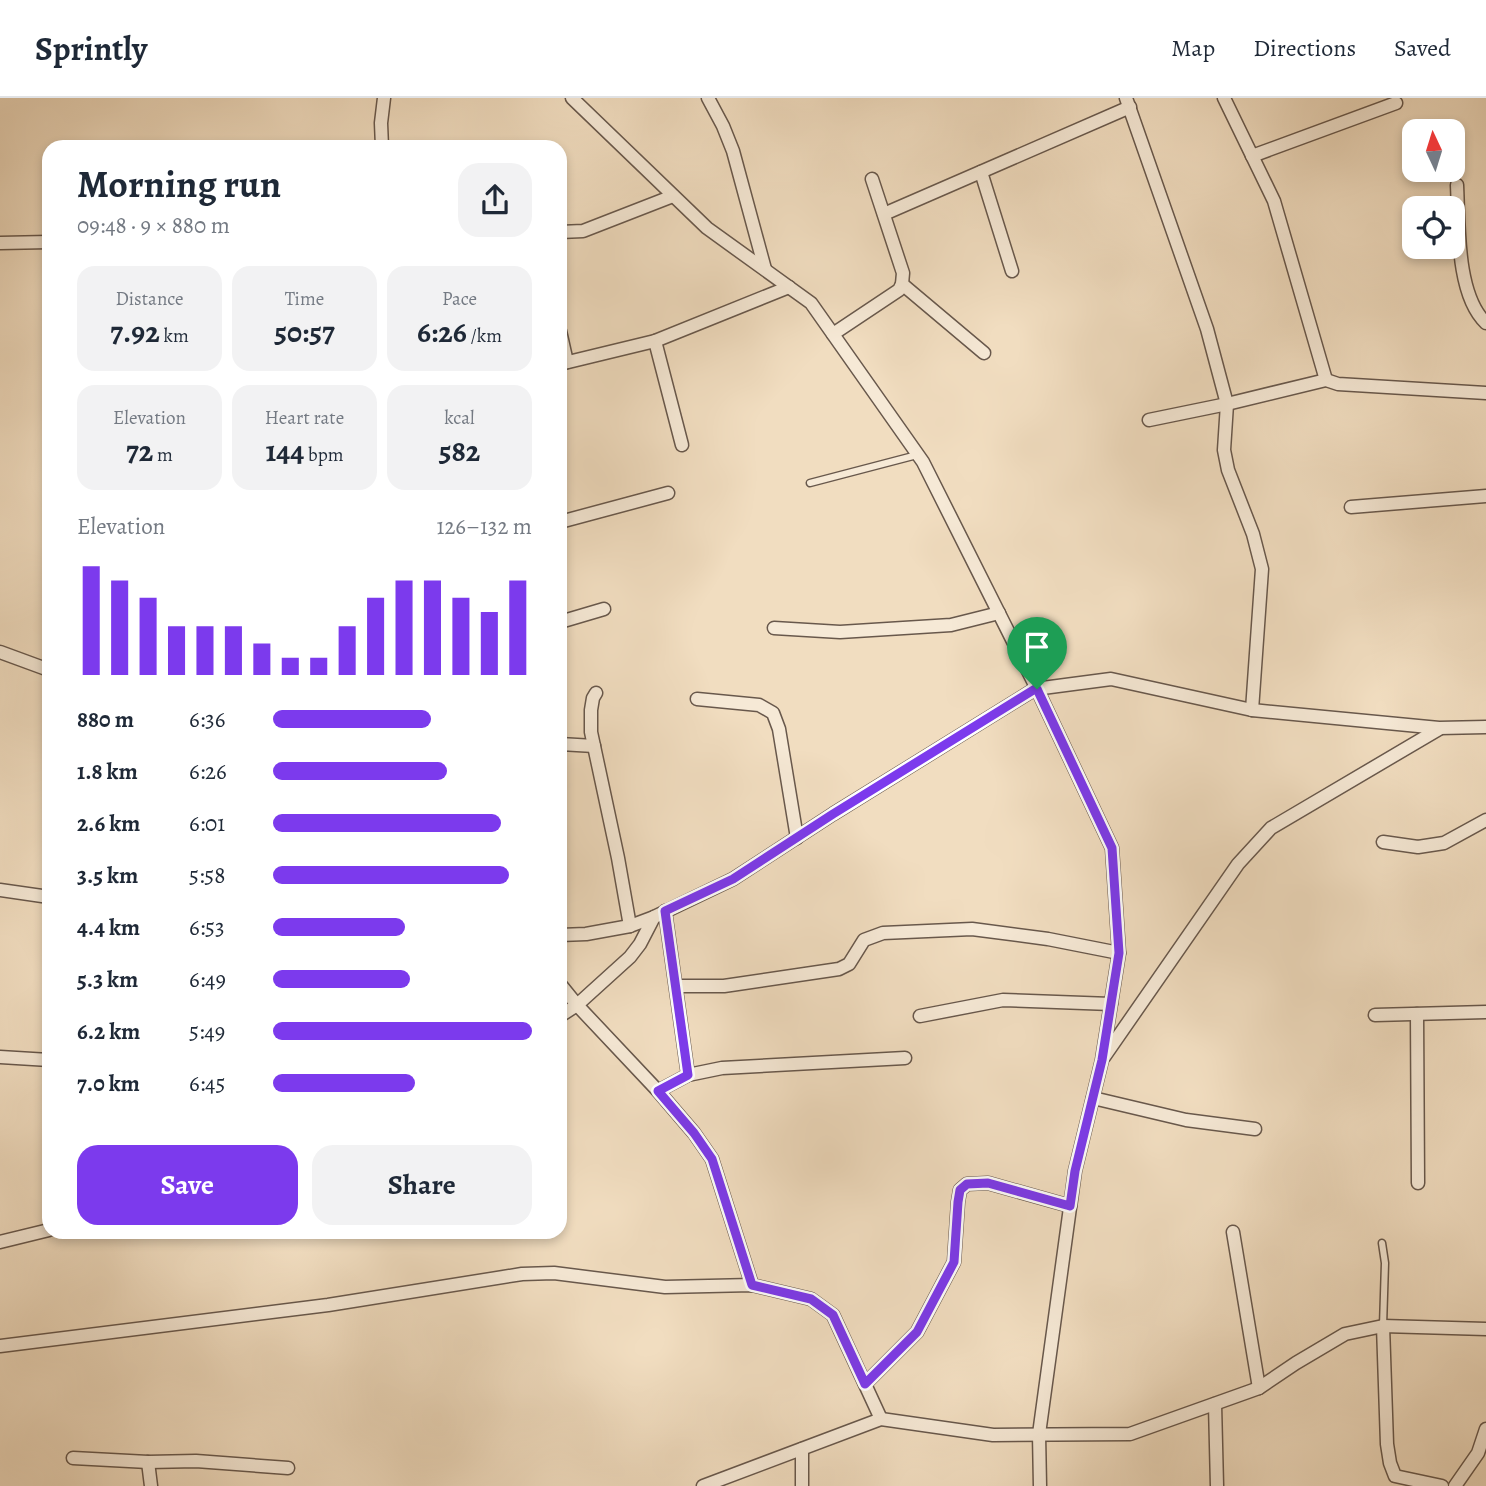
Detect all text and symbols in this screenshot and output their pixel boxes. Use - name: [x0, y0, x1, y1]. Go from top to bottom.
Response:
- text: Sprintly: [35, 26, 147, 71]
- text: Map: [1171, 32, 1215, 64]
- text: Directions: [1253, 32, 1356, 64]
- text: Saved: [1394, 32, 1451, 64]
- north arrow: [1402, 119, 1465, 182]
- map controls: [1402, 119, 1465, 259]
- text: Morning run: [77, 158, 281, 210]
- button: share: [458, 163, 532, 237]
- button: locate: [1402, 196, 1465, 259]
- text: 09:48 · 9 × 880 m: [77, 210, 230, 241]
- text: Distance: [115, 286, 184, 312]
- text: Time: [285, 286, 324, 312]
- text: Pace: [442, 286, 477, 312]
- text: 7.92: [110, 312, 160, 352]
- text: 50:57: [274, 312, 335, 352]
- text: 6:26: [417, 312, 467, 352]
- text: km: [160, 323, 189, 349]
- text: /km: [467, 323, 502, 349]
- text: Elevation: [113, 405, 186, 431]
- text: Heart rate: [265, 405, 344, 431]
- text: kcal: [444, 405, 475, 431]
- text: 72: [126, 431, 153, 471]
- text: 144: [265, 431, 304, 471]
- text: 582: [439, 431, 480, 471]
- text: m: [153, 442, 173, 468]
- text: bpm: [304, 442, 344, 468]
- text: Elevation: [77, 511, 165, 542]
- text: 126–132 m: [437, 511, 532, 542]
- pin: [1007, 617, 1067, 689]
- icon: arrive: [1018, 628, 1056, 666]
- text: 880 m: [77, 704, 134, 735]
- text: 6:36: [189, 704, 225, 735]
- text: 1.8 km: [77, 756, 138, 787]
- text: 6:26: [189, 756, 227, 787]
- text: 2.6 km: [77, 808, 140, 839]
- text: 6:01: [189, 808, 225, 839]
- text: 3.5 km: [77, 860, 138, 891]
- text: 5:58: [189, 860, 225, 891]
- text: 4.4 km: [77, 912, 140, 943]
- text: 6:53: [189, 912, 225, 943]
- text: 5.3 km: [77, 964, 138, 995]
- text: 6:49: [189, 964, 226, 995]
- text: 6.2 km: [77, 1016, 140, 1047]
- text: 5:49: [189, 1016, 225, 1047]
- text: 7.0 km: [77, 1068, 140, 1099]
- text: 6:45: [189, 1068, 225, 1099]
- button: Save: [77, 1145, 298, 1225]
- button: Share: [312, 1145, 532, 1225]

